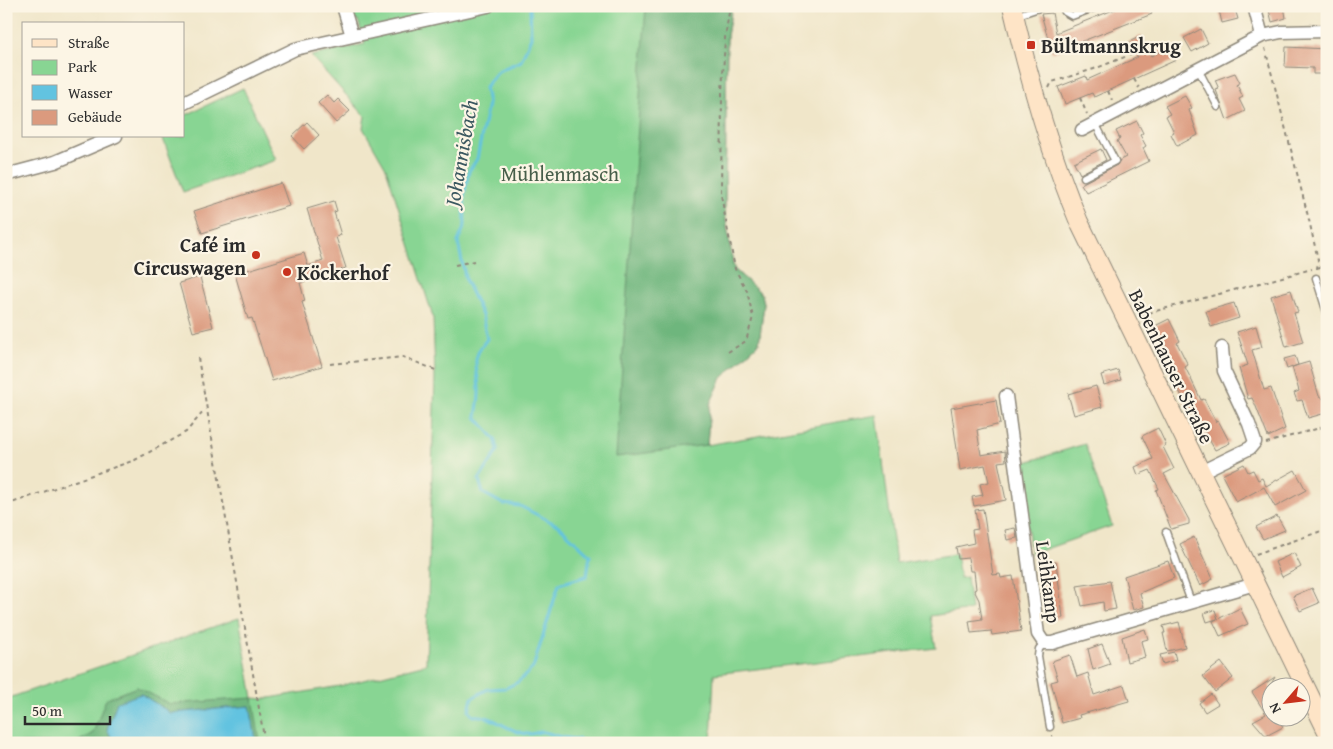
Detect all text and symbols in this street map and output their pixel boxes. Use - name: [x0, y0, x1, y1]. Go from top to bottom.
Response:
- legend: [22, 22, 185, 138]
- place label: Bültmannskrug: [1041, 31, 1181, 60]
- text: Straße: [68, 32, 110, 53]
- marker: Bültmannskrug: [1025, 39, 1037, 51]
- text: Park: [68, 56, 97, 77]
- text: Wasser: [68, 82, 112, 103]
- water label: Johannisbach: [436, 97, 486, 212]
- text: Gebäude: [68, 106, 122, 127]
- park label: Mühlenmasch: [501, 159, 619, 188]
- place label: Café im Circuswagen: [134, 230, 246, 282]
- marker: Café im Circuswagen: [250, 249, 262, 261]
- place label: Köckerhof: [297, 258, 391, 287]
- marker: Köckerhof: [281, 266, 293, 278]
- street label: Babenhauser Straße: [1122, 284, 1222, 448]
- street label: Leihkamp: [1029, 539, 1069, 625]
- north arrow: [1260, 676, 1310, 726]
- scale bar: [25, 694, 110, 726]
- text: N: [1263, 699, 1286, 717]
- text: 50 m: [32, 700, 63, 721]

